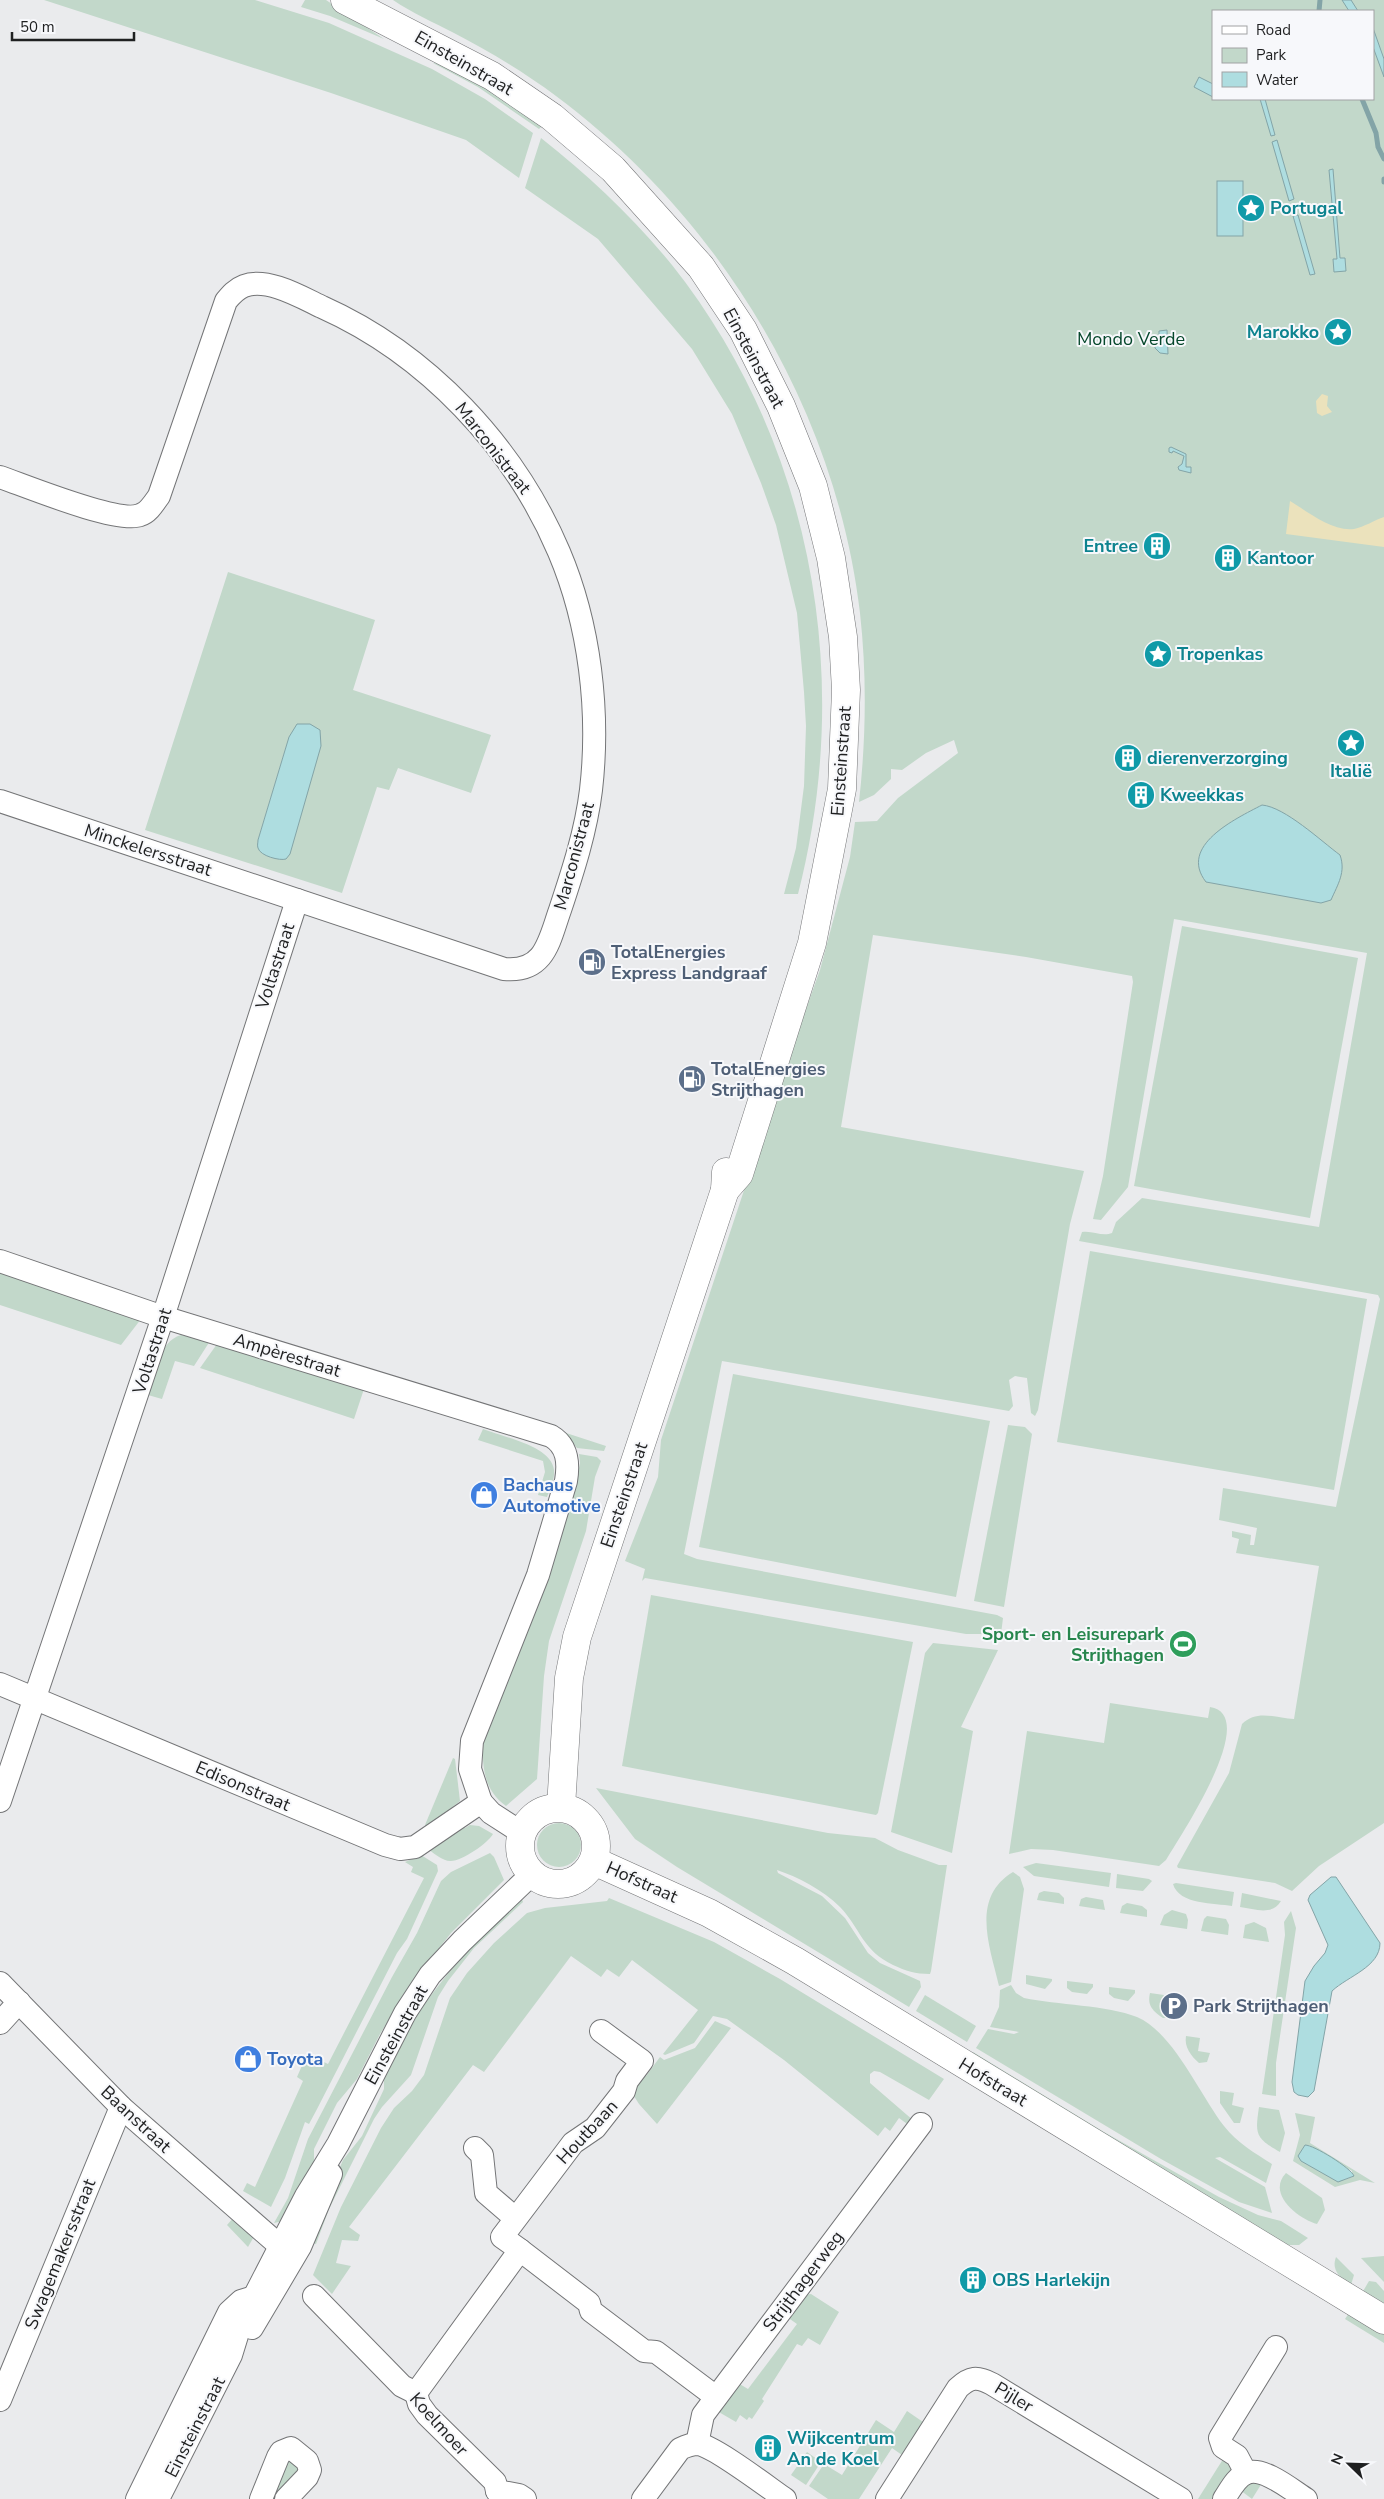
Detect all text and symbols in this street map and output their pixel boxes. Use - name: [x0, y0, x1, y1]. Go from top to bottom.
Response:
- scale bar: [12, 10, 135, 42]
- legend: [1212, 10, 1374, 100]
- text: 50 m: [20, 17, 55, 37]
- text: Road: [1256, 20, 1291, 40]
- street label: Einsteinstraat: [410, 25, 518, 101]
- text: Park: [1256, 45, 1286, 65]
- text: Water: [1256, 70, 1299, 90]
- place icon: Portugal: [1236, 193, 1266, 223]
- place label: Portugal: [1270, 196, 1343, 220]
- street label: Einsteinstraat: [718, 304, 791, 413]
- place icon: Marokko: [1323, 317, 1353, 347]
- place label: Marokko: [1247, 320, 1319, 344]
- park label: Mondo Verde: [1077, 327, 1185, 351]
- street label: Marconistraat: [450, 397, 537, 499]
- building icon: Entree: [1142, 531, 1172, 561]
- place label: Entree: [1083, 534, 1138, 558]
- building icon: Kantoor: [1213, 543, 1243, 573]
- place label: Kantoor: [1247, 546, 1314, 570]
- place icon: Tropenkas: [1143, 639, 1173, 669]
- place label: Tropenkas: [1177, 642, 1264, 666]
- street label: Einsteinstraat: [825, 704, 857, 817]
- place icon: Italië: [1336, 728, 1366, 758]
- building icon: dierenverzorging: [1113, 743, 1143, 773]
- place label: dierenverzorging: [1147, 746, 1288, 770]
- place label: Italië: [1330, 759, 1372, 783]
- building icon: Kweekkas: [1126, 780, 1156, 810]
- place label: Kweekkas: [1160, 783, 1244, 807]
- street label: Marconistraat: [548, 799, 600, 912]
- street label: Minckelersstraat: [81, 818, 216, 882]
- street label: Voltastraat: [250, 919, 300, 1013]
- place label: TotalEnergies Express Landgraaf: [611, 940, 767, 985]
- fuel station icon: TotalEnergies Express Landgraaf: [577, 947, 607, 977]
- place label: TotalEnergies Strijthagen: [711, 1057, 826, 1102]
- fuel station icon: TotalEnergies Strijthagen: [677, 1064, 707, 1094]
- street label: Voltastraat: [127, 1304, 177, 1398]
- street label: Ampèrestraat: [230, 1327, 344, 1383]
- street label: Einsteinstraat: [595, 1438, 654, 1551]
- place label: Bachaus Automotive: [503, 1473, 601, 1518]
- shop icon: Bachaus Automotive: [469, 1480, 499, 1510]
- place label: Sport- en Leisurepark Strijthagen: [982, 1622, 1164, 1667]
- sports icon: Sport- en Leisurepark Strijthagen: [1168, 1629, 1198, 1659]
- street label: Edisonstraat: [192, 1755, 295, 1817]
- street label: Hofstraat: [602, 1856, 682, 1909]
- street label: Einsteinstraat: [359, 1980, 434, 2089]
- parking icon: Park Strijthagen: [1159, 1991, 1189, 2021]
- place label: Park Strijthagen: [1193, 1994, 1329, 2018]
- shop icon: Toyota: [233, 2044, 263, 2074]
- place label: Toyota: [267, 2047, 323, 2071]
- street label: Hofstraat: [954, 2052, 1032, 2112]
- street label: Baanstraat: [96, 2080, 177, 2158]
- street label: Houtbaan: [551, 2095, 623, 2169]
- street label: Swagemakersstraat: [19, 2174, 101, 2333]
- street label: Strijthagerweg: [757, 2226, 849, 2336]
- building icon: OBS Harlekijn: [958, 2265, 988, 2295]
- place label: OBS Harlekijn: [992, 2268, 1110, 2292]
- street label: Einsteinstraat: [159, 2372, 231, 2482]
- street label: Pijler: [990, 2376, 1038, 2418]
- street label: Koelmoer: [404, 2387, 474, 2461]
- place label: Wijkcentrum An de Koel: [787, 2426, 895, 2471]
- building icon: Wijkcentrum An de Koel: [753, 2433, 783, 2463]
- north arrow: [1324, 2439, 1374, 2489]
- text: N: [1327, 2451, 1348, 2468]

